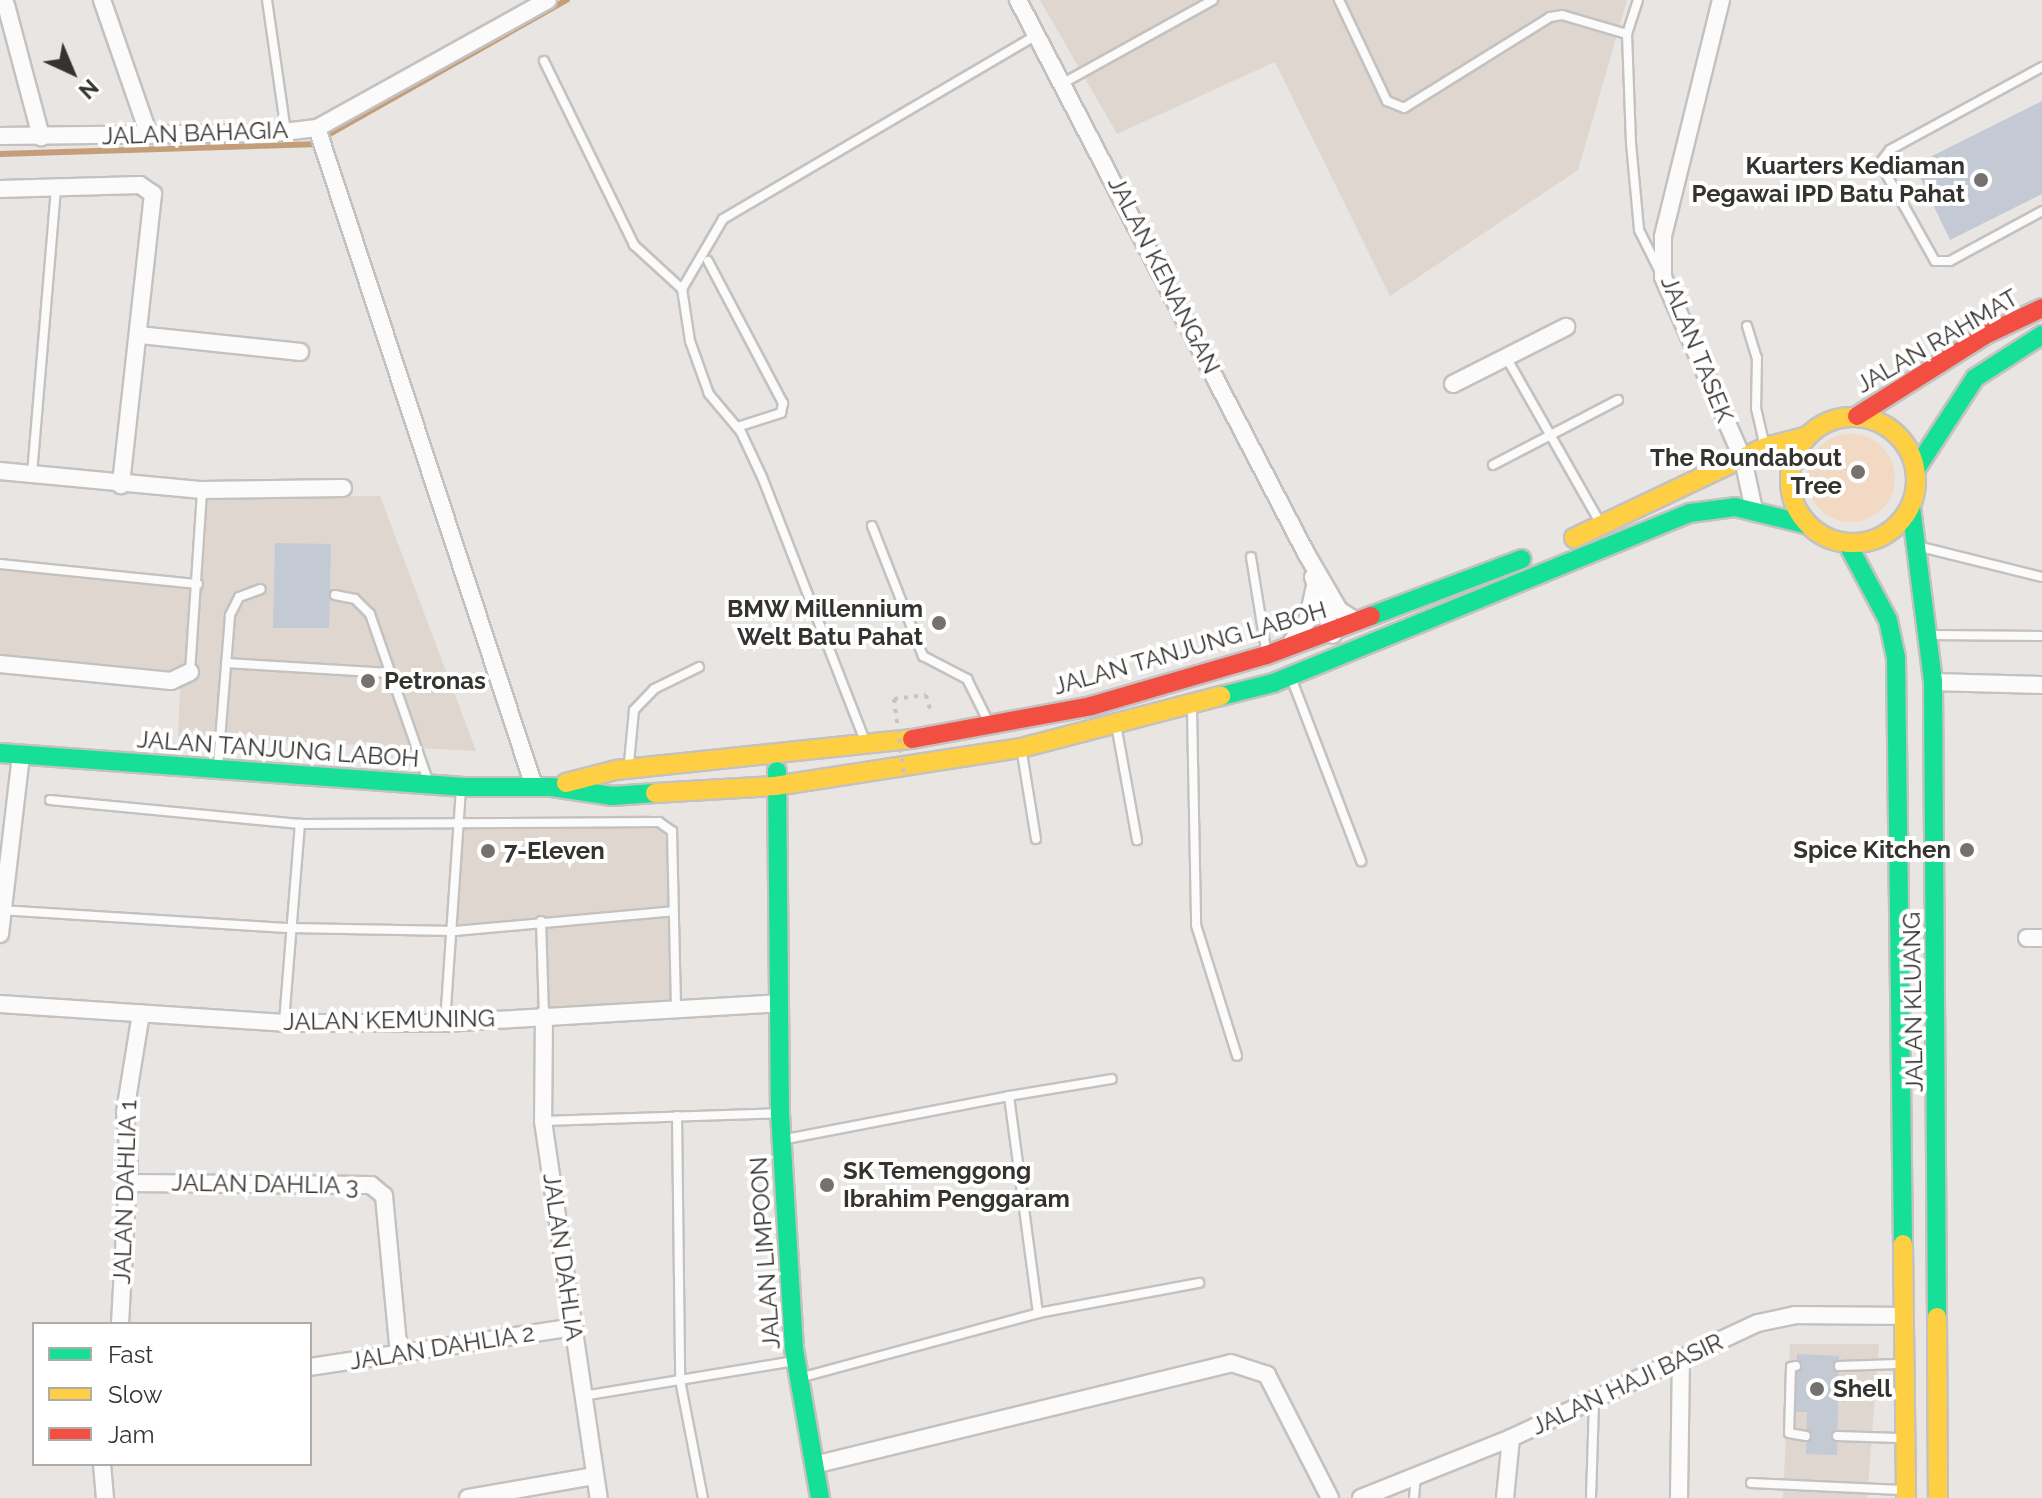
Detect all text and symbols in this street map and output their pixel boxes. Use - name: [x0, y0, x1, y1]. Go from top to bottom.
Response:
- north arrow: [32, 32, 112, 112]
- text: N: [74, 74, 104, 104]
- street label: JALAN BAHAGIA: [101, 115, 289, 151]
- place label: Kuarters Kediaman Pegawai IPD Batu Pahat: [1691, 152, 1965, 208]
- marker: Kuarters Kediaman Pegawai IPD Batu Pahat: [1972, 171, 1990, 189]
- street label: JALAN KENANGAN: [1102, 172, 1226, 378]
- street label: JALAN TASEK: [1654, 271, 1740, 427]
- street label: JALAN RAHMAT: [1851, 283, 2023, 399]
- place label: The Roundabout Tree: [1650, 444, 1842, 500]
- marker: The Roundabout Tree: [1849, 463, 1867, 481]
- place label: BMW Millennium Welt Batu Pahat: [726, 595, 923, 651]
- street label: JALAN TANJUNG LABOH: [1050, 595, 1330, 701]
- marker: BMW Millennium Welt Batu Pahat: [930, 614, 948, 632]
- place label: Petronas: [384, 667, 486, 695]
- marker: Petronas: [359, 672, 377, 690]
- street label: JALAN TANJUNG LABOH: [136, 725, 420, 773]
- place label: Spice Kitchen: [1793, 836, 1951, 864]
- place label: 7-Eleven: [504, 837, 605, 865]
- marker: Spice Kitchen: [1958, 841, 1976, 859]
- marker: 7-Eleven: [479, 842, 497, 860]
- street label: JALAN KLUANG: [1897, 912, 1929, 1092]
- street label: JALAN KEMUNING: [283, 1004, 495, 1036]
- street label: JALAN DAHLIA 1: [107, 1099, 143, 1285]
- street label: JALAN LIMPOON: [744, 1156, 786, 1350]
- place label: SK Temenggong Ibrahim Penggaram: [843, 1157, 1070, 1213]
- street label: JALAN DAHLIA 3: [171, 1168, 359, 1200]
- street label: JALAN DAHLIA: [537, 1171, 589, 1343]
- marker: SK Temenggong Ibrahim Penggaram: [818, 1176, 836, 1194]
- street label: JALAN DAHLIA 2: [347, 1318, 537, 1376]
- legend: [32, 1322, 312, 1466]
- street label: JALAN HAJI BASIR: [1527, 1327, 1727, 1441]
- text: Fast: [108, 1340, 153, 1369]
- place label: Shell: [1833, 1375, 1892, 1403]
- text: Slow: [108, 1380, 162, 1409]
- marker: Shell: [1808, 1380, 1826, 1398]
- text: Jam: [108, 1420, 154, 1449]

